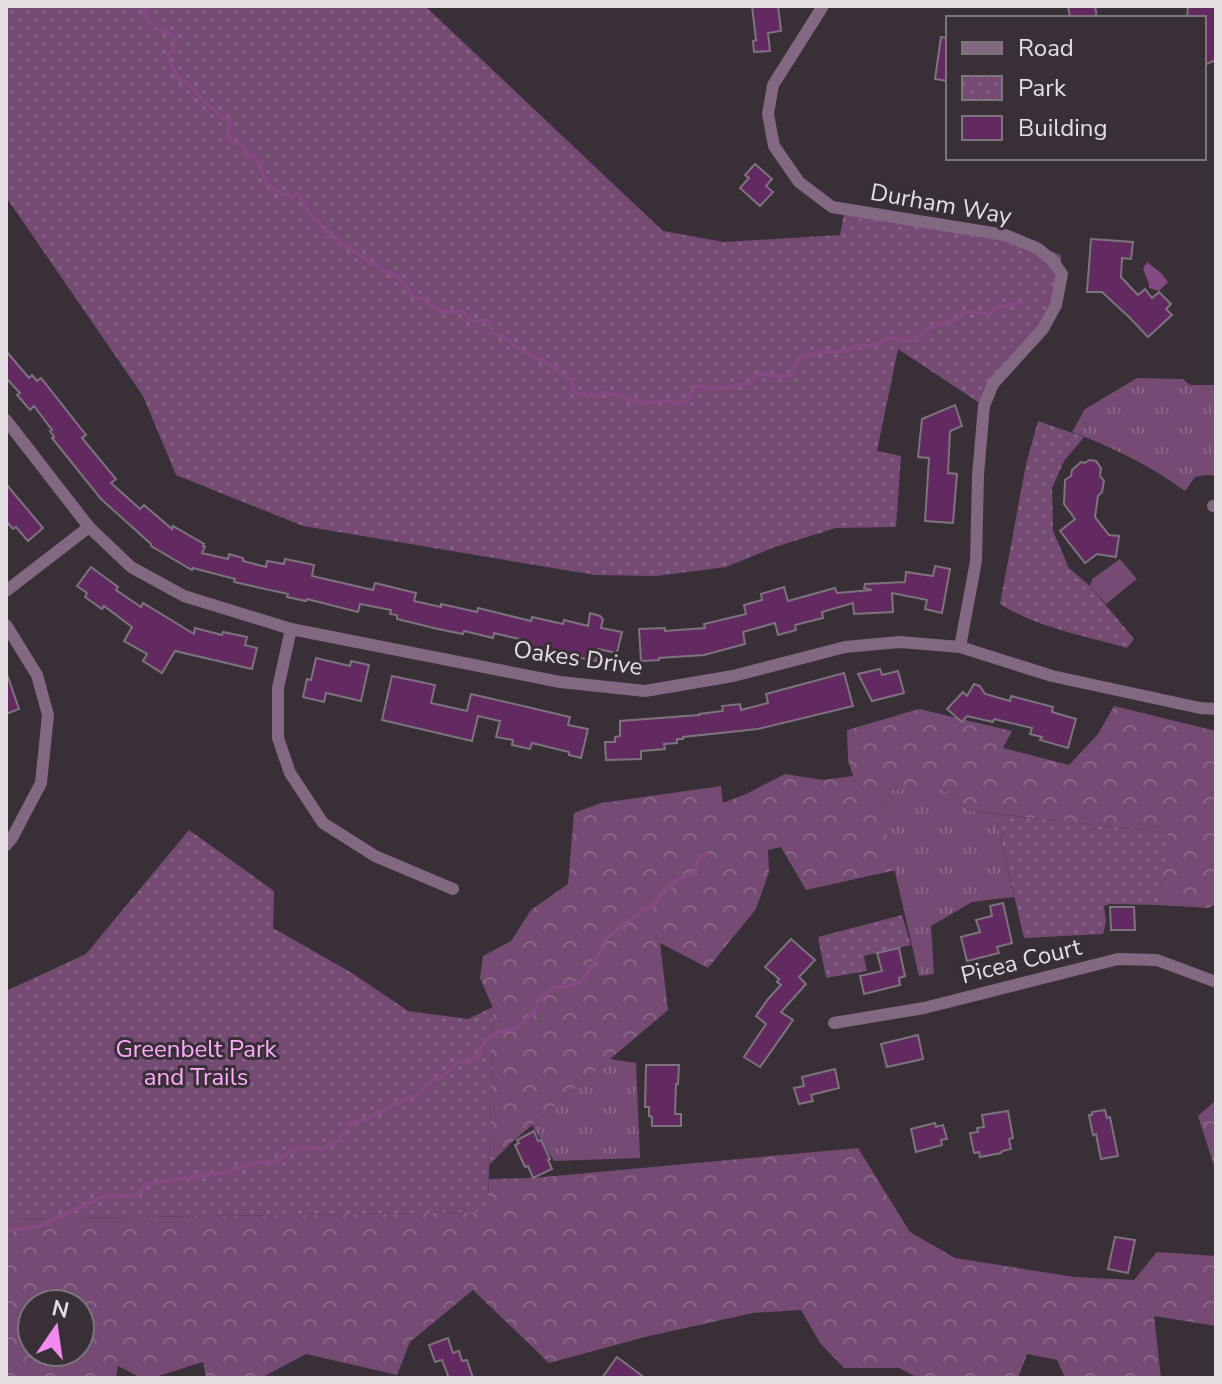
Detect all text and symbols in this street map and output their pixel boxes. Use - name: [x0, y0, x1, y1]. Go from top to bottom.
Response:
- legend: [946, 16, 1206, 160]
- text: Road: [1018, 32, 1074, 64]
- text: Park: [1018, 72, 1067, 104]
- text: Building: [1018, 112, 1108, 144]
- street label: Durham Way: [868, 176, 1015, 232]
- street label: Oakes Drive: [511, 633, 645, 683]
- street label: Picea Court: [957, 930, 1085, 991]
- park label: Greenbelt Park and Trails: [115, 1033, 278, 1093]
- north arrow: [16, 1288, 96, 1368]
- text: N: [49, 1293, 72, 1326]

